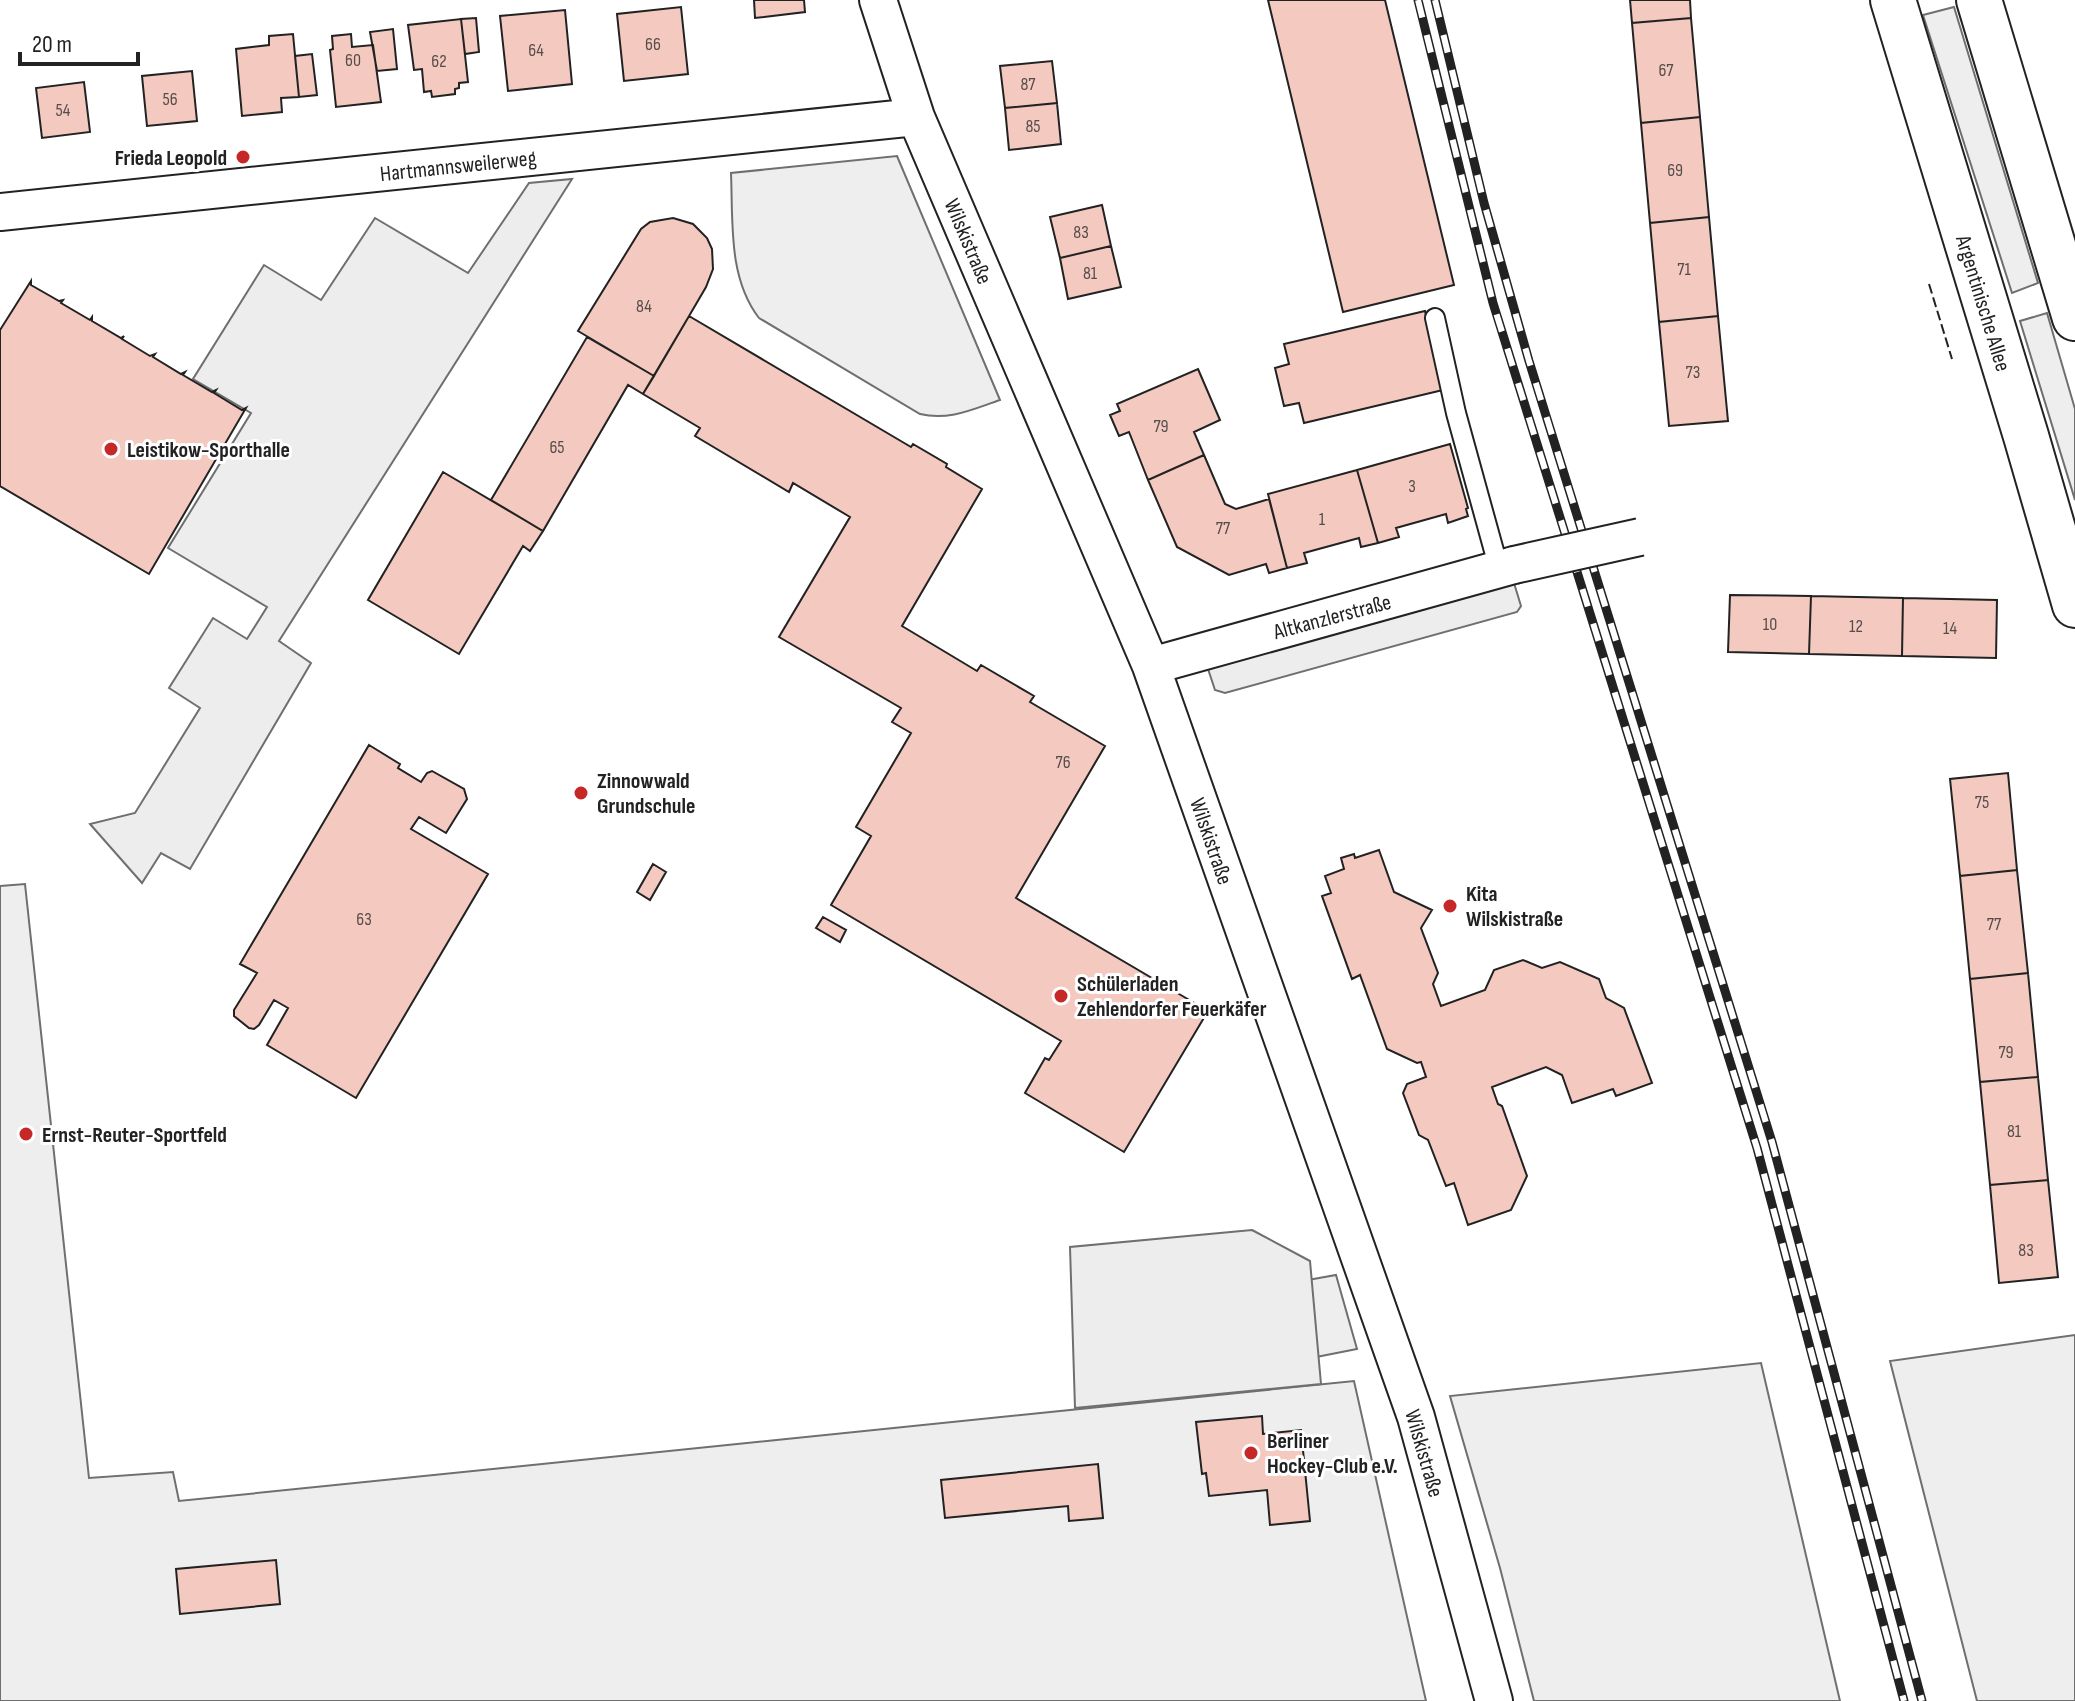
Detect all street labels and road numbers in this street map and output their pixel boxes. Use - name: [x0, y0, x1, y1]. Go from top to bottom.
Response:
- street label: Hartmannsweilerweg: [379, 145, 538, 188]
- street label: Wilskistraße: [938, 195, 998, 288]
- street label: Argentinische Allee: [1949, 231, 2016, 375]
- street label: Altkanzlerstraße: [1270, 589, 1394, 646]
- street label: Wilskistraße: [1183, 795, 1238, 888]
- street label: Wilskistraße: [1398, 1406, 1449, 1500]

